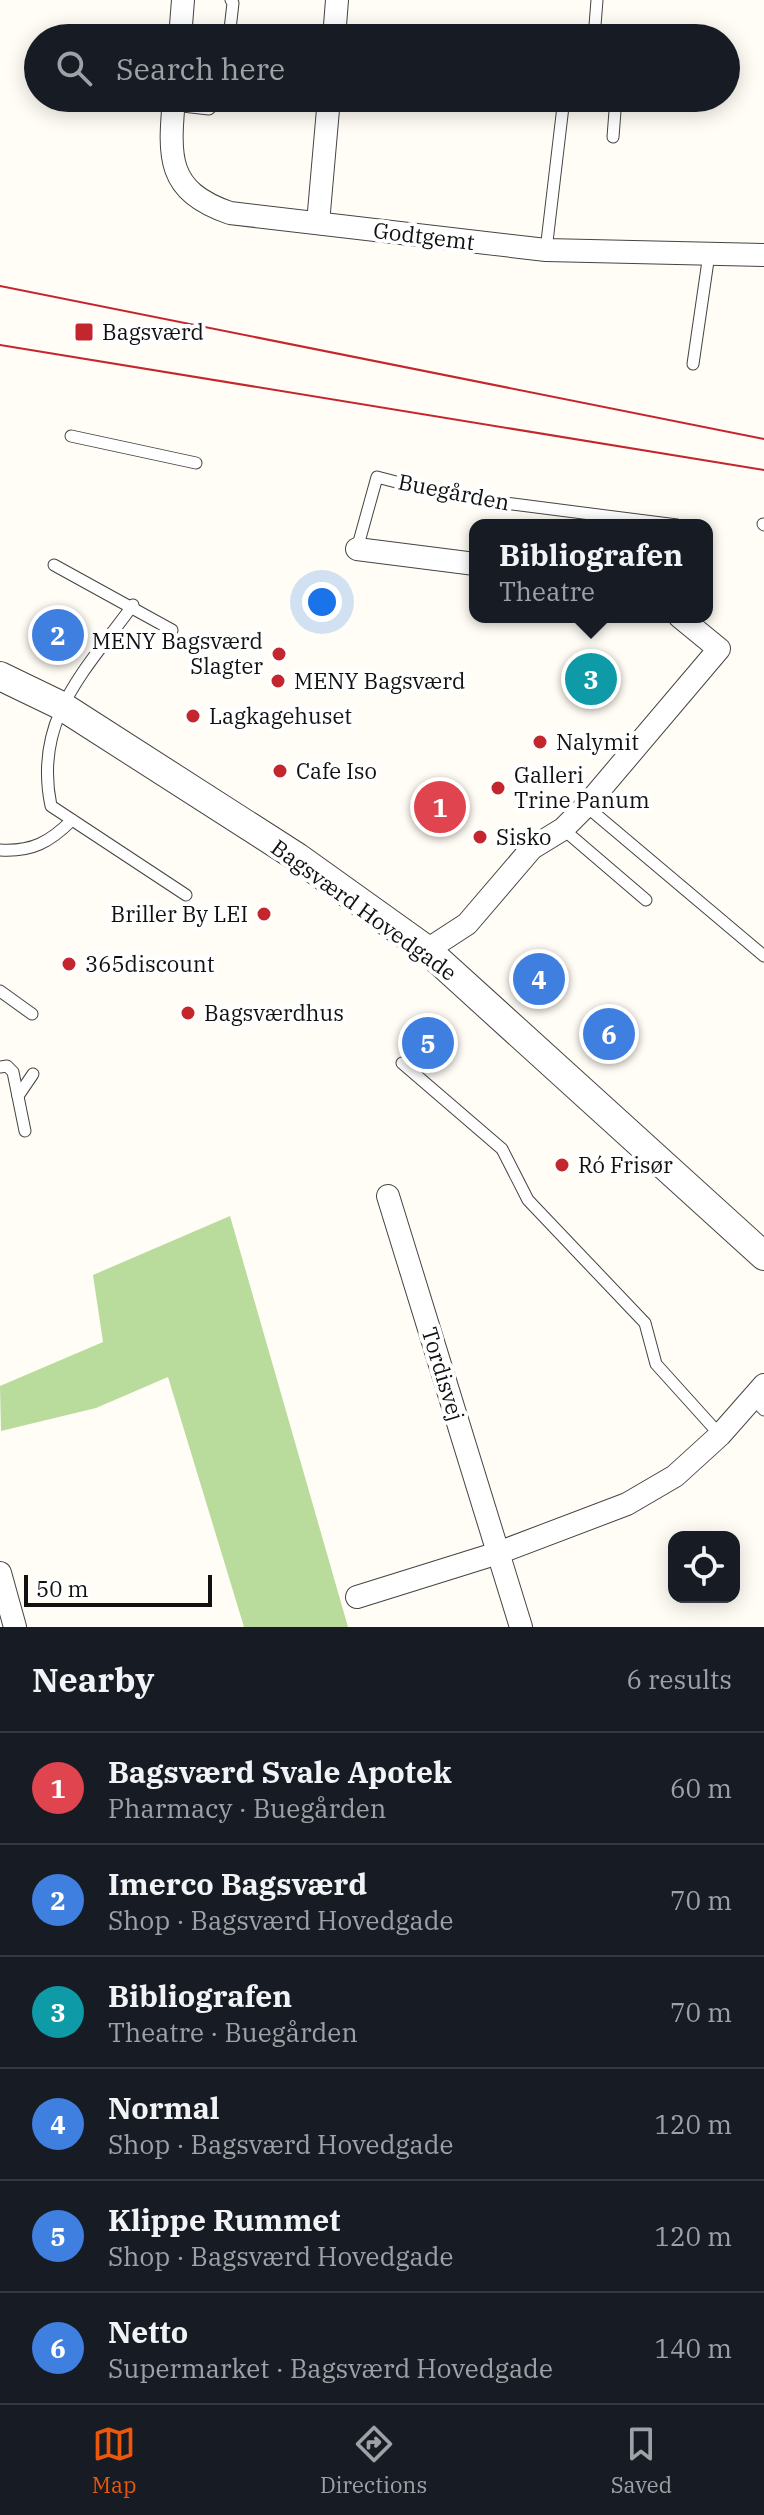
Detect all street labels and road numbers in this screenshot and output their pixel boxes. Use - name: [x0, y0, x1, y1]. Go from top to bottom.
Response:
- street label: Godtgemt: [372, 215, 477, 256]
- street label: Buegården: [396, 467, 512, 517]
- street label: Bagsværd Hovedgade: [266, 832, 463, 987]
- street label: Tordisvej: [416, 1324, 471, 1424]

